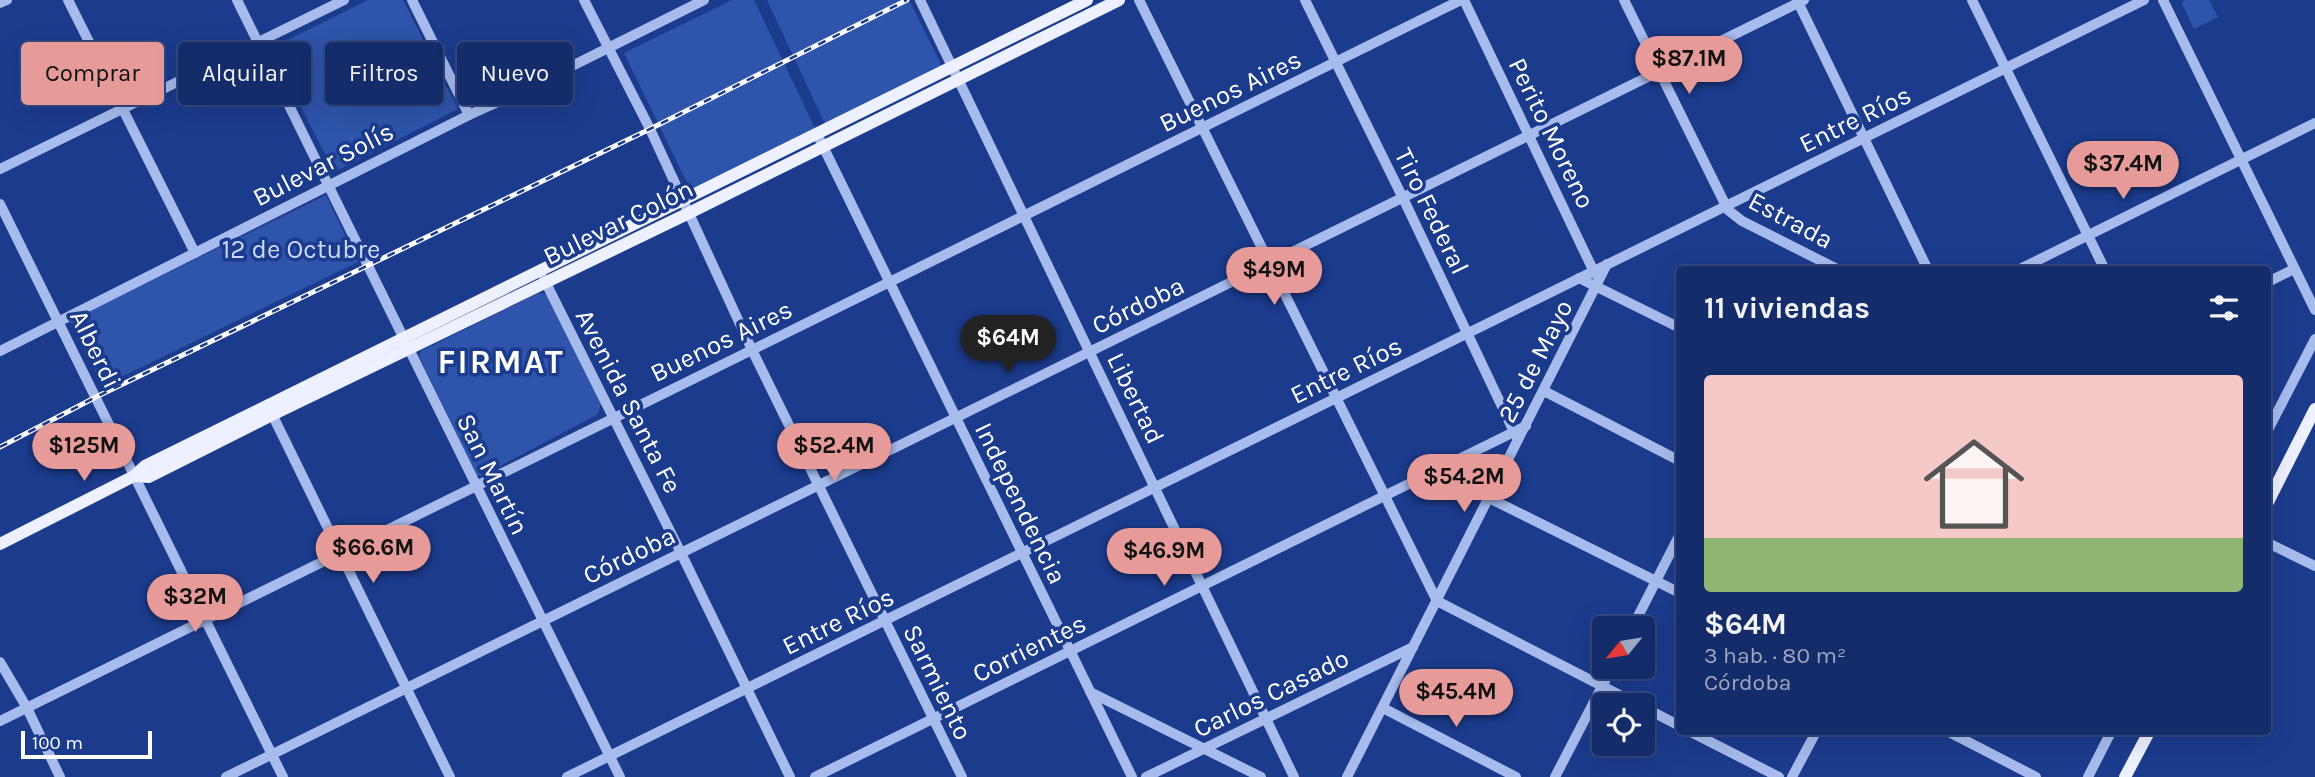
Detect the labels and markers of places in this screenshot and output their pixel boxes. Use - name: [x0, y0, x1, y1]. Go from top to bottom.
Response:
- pin: $87.1M: [1632, 36, 1746, 96]
- pin: $37.4M: [2066, 142, 2180, 201]
- pin: $49M: [1233, 247, 1315, 307]
- pin: $64M: [967, 316, 1049, 375]
- pin: $125M: [35, 424, 133, 483]
- pin: $52.4M: [777, 424, 891, 483]
- pin: $54.2M: [1407, 454, 1521, 514]
- pin: $66.6M: [316, 526, 430, 585]
- pin: $46.9M: [1107, 528, 1221, 588]
- pin: $32M: [154, 574, 236, 634]
- pin: $45.4M: [1399, 670, 1513, 729]

